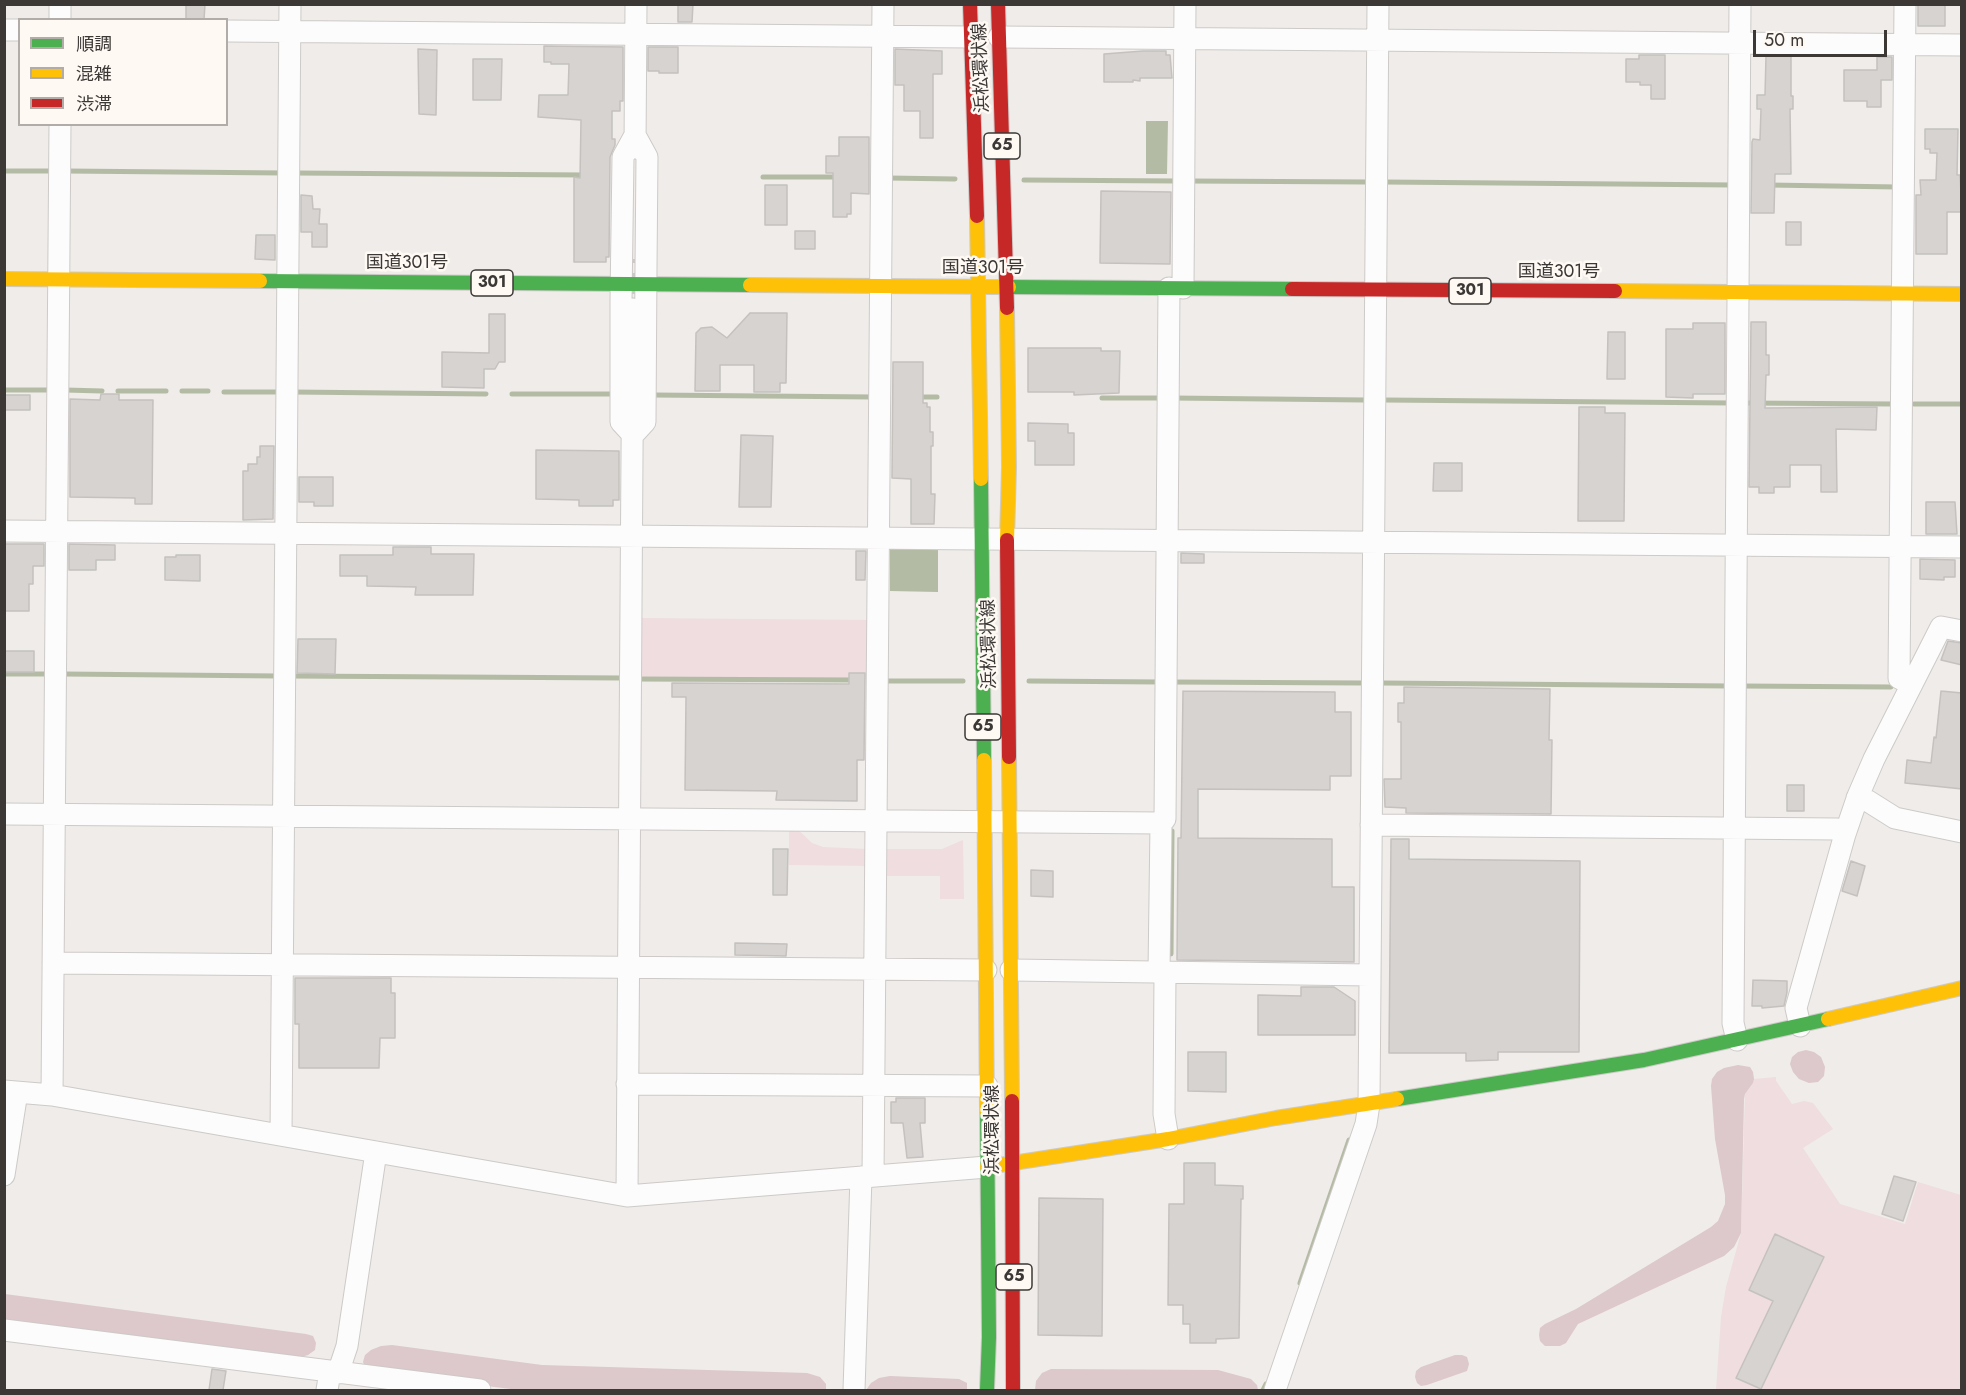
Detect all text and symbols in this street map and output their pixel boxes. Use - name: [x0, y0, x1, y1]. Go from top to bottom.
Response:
- legend: [18, 18, 228, 126]
- scale bar: [1756, 18, 1890, 56]
- street label: 浜松環状線: [970, 23, 994, 113]
- text: 50 m: [1764, 27, 1804, 53]
- text: 順調: [76, 31, 112, 57]
- text: 混雑: [76, 61, 112, 87]
- text: 渋滞: [76, 91, 112, 117]
- road number: 65: [984, 133, 1020, 159]
- street label: 国道301号: [366, 253, 448, 275]
- street label: 国道301号: [942, 258, 1024, 280]
- street label: 国道301号: [1518, 262, 1600, 284]
- road number: 301: [471, 270, 513, 296]
- road number: 301: [1449, 278, 1491, 304]
- street label: 浜松環状線: [978, 599, 1002, 689]
- road number: 65: [965, 714, 1001, 740]
- street label: 浜松環状線: [983, 1085, 1005, 1175]
- road number: 65: [996, 1264, 1032, 1290]

